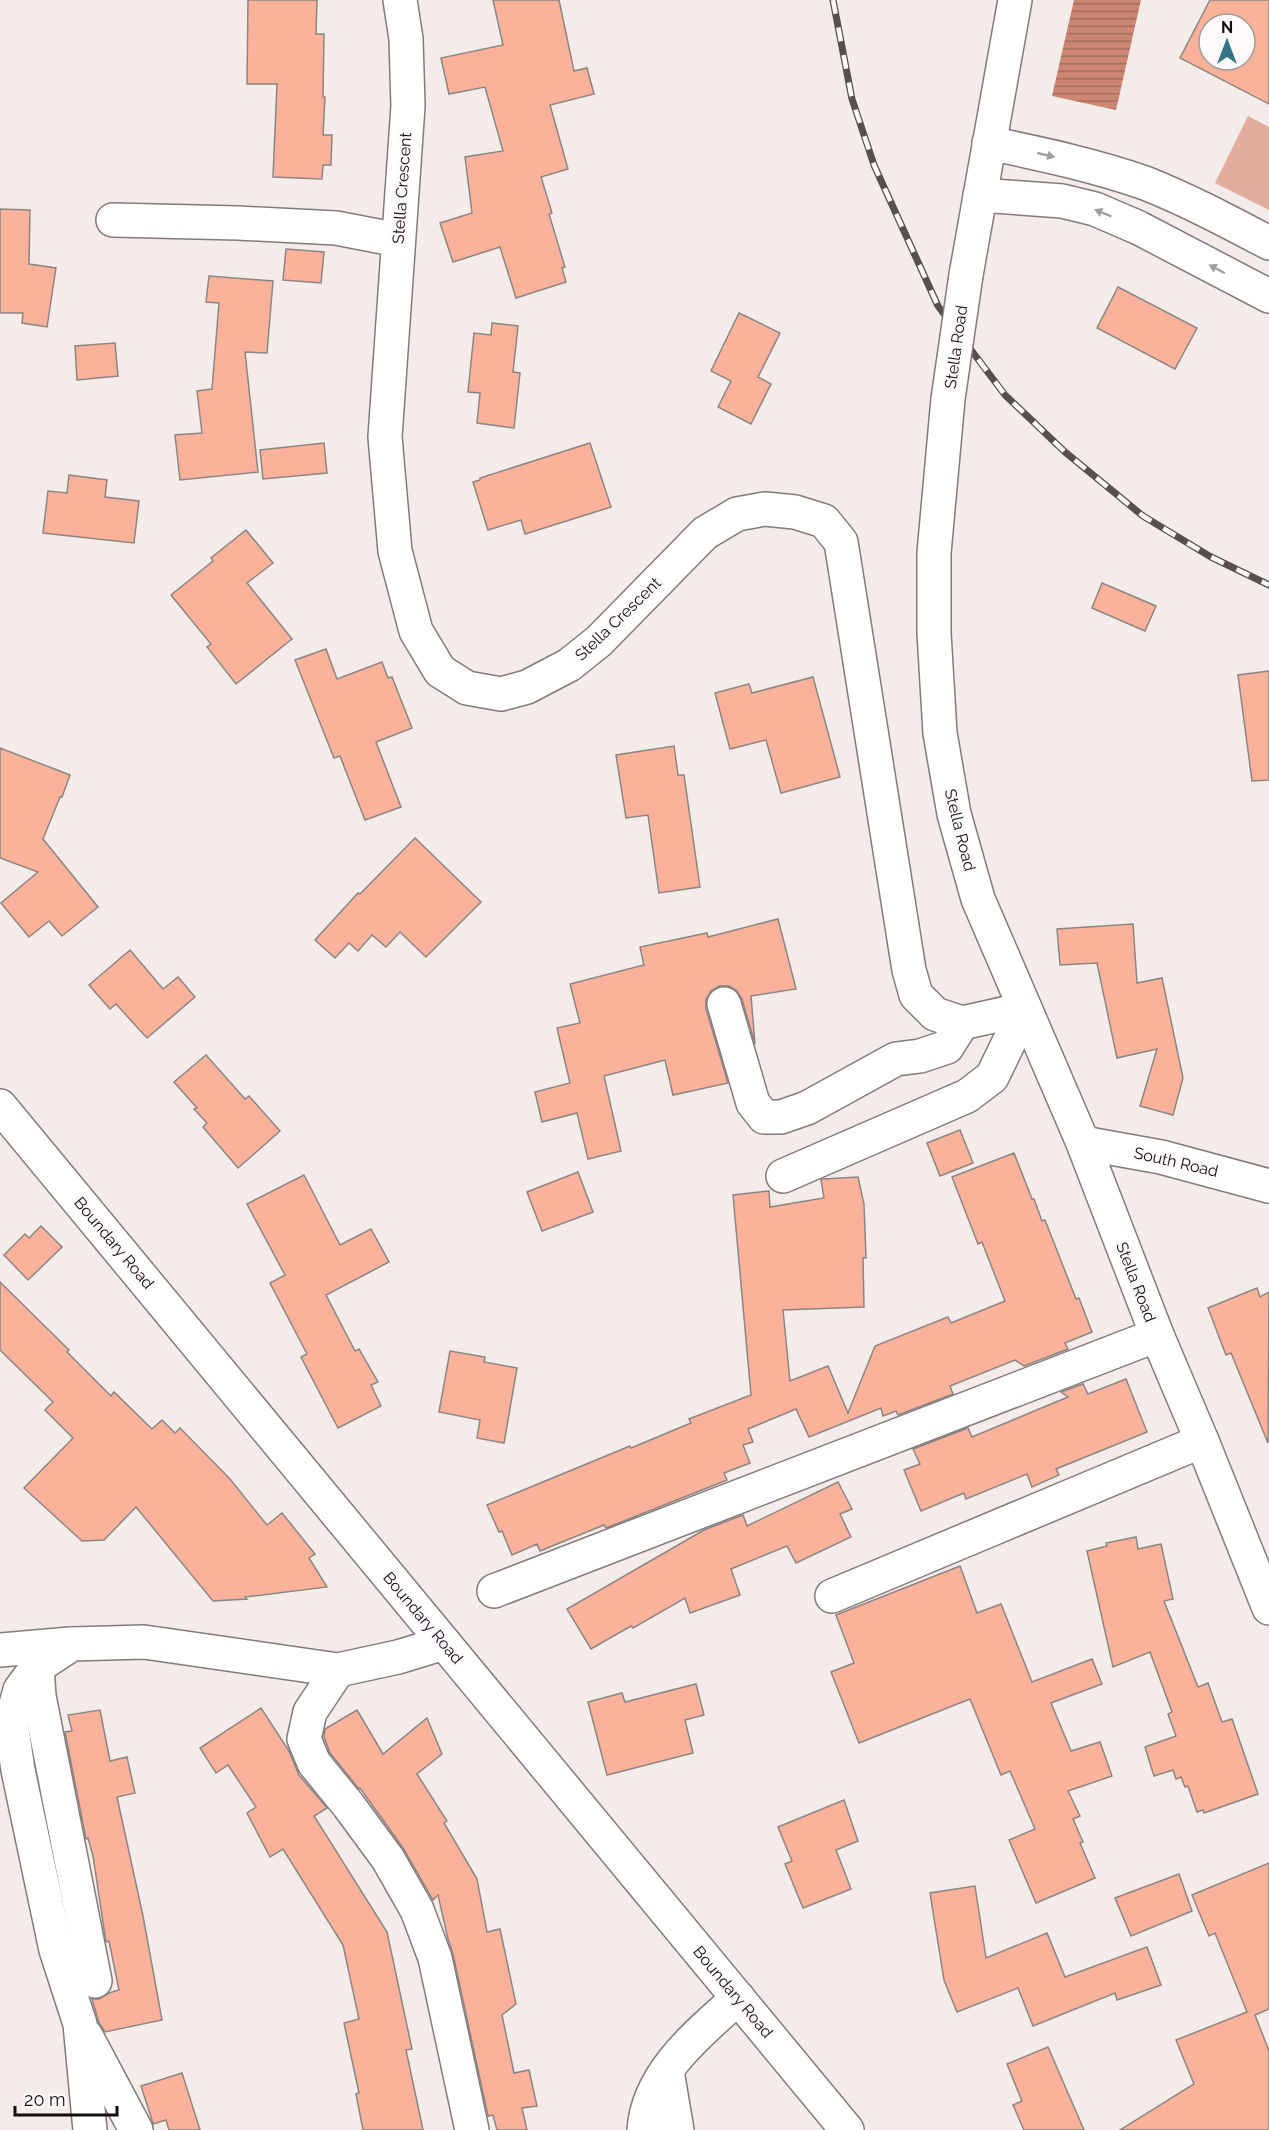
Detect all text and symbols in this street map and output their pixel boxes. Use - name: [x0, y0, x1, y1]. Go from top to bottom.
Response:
- north arrow: [1197, 12, 1257, 72]
- text: N: [1221, 18, 1233, 37]
- street label: Stella Crescent: [389, 131, 415, 244]
- one-way arrow: [1037, 151, 1055, 161]
- one-way arrow: [1094, 208, 1112, 217]
- one-way arrow: [1208, 265, 1226, 275]
- street label: Stella Road: [941, 304, 971, 390]
- street label: Stella Crescent: [571, 573, 665, 665]
- street label: Stella Road: [941, 787, 979, 873]
- street label: South Road: [1132, 1143, 1220, 1181]
- street label: Boundary Road: [70, 1193, 158, 1293]
- street label: Stella Road: [1112, 1239, 1160, 1325]
- street label: Boundary Road: [379, 1568, 467, 1668]
- street label: Boundary Road: [689, 1942, 777, 2042]
- scale bar: [15, 2079, 117, 2117]
- text: 20 m: [24, 2089, 66, 2110]

